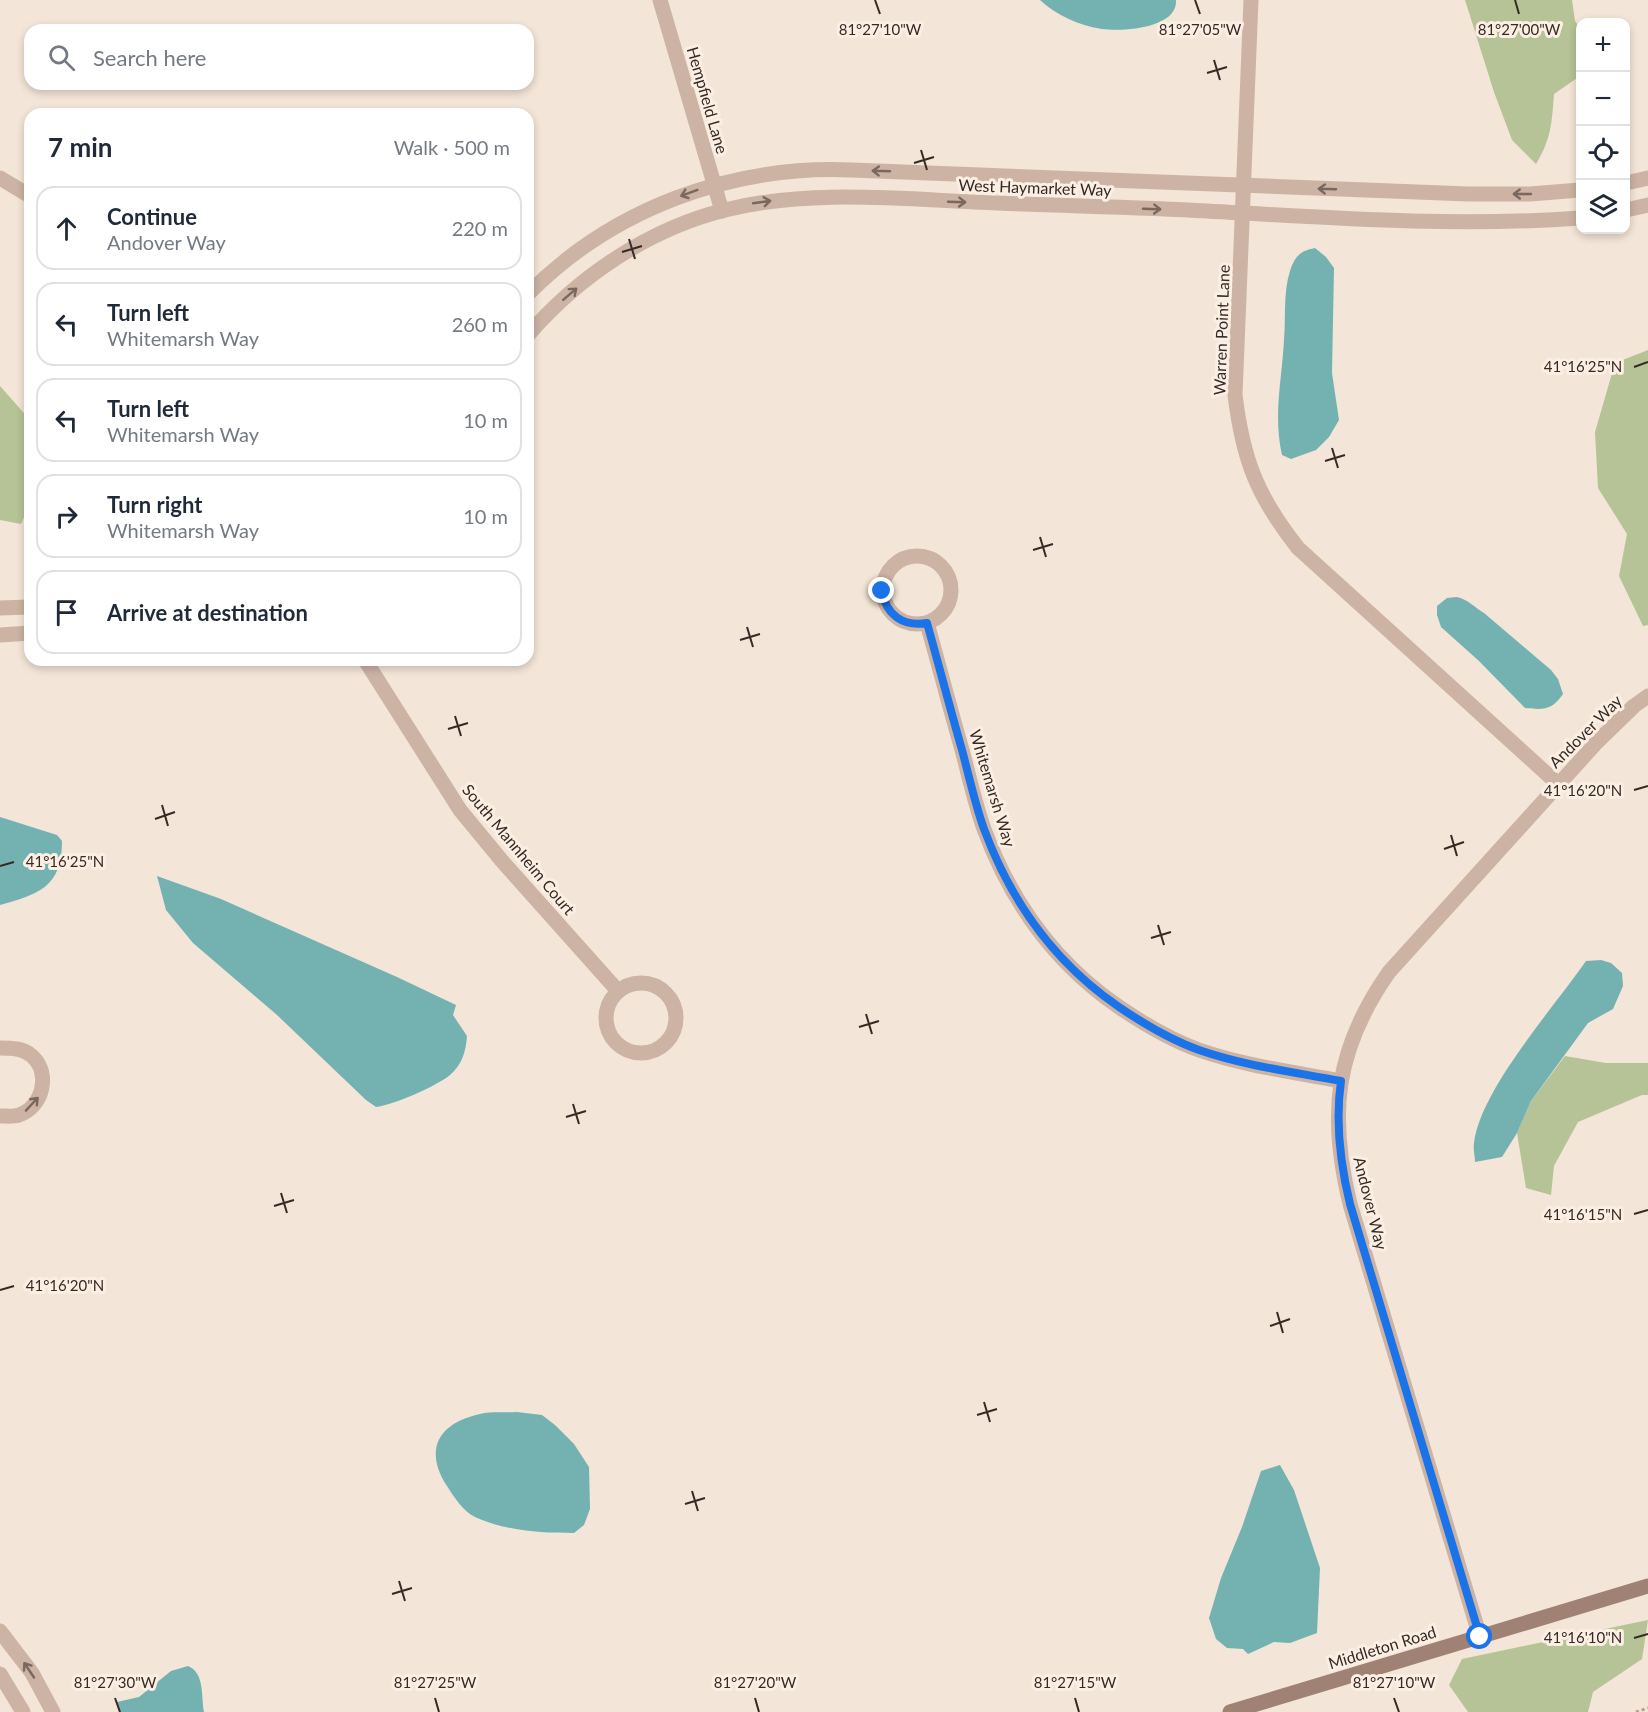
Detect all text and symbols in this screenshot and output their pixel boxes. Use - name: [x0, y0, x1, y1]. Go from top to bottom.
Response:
- map controls: [1576, 18, 1630, 234]
- button: +: [1576, 18, 1630, 72]
- text: 81°27'10"W: [839, 20, 922, 38]
- text: 81°27'05"W: [1159, 20, 1242, 38]
- text: 81°27'00"W: [1478, 20, 1561, 38]
- search box: [24, 24, 534, 90]
- icon: search: [45, 41, 78, 74]
- text: Search here: [93, 44, 206, 71]
- street label: Hempfield Lane: [684, 44, 732, 156]
- button: −: [1576, 72, 1630, 126]
- button: locate: [1576, 126, 1630, 180]
- text: 7 min: [48, 131, 112, 163]
- text: Walk · 500 m: [394, 135, 510, 159]
- one-way arrow: [871, 165, 891, 176]
- street label: West Haymarket Way: [958, 175, 1113, 199]
- button: layers: [1576, 180, 1630, 234]
- one-way arrow: [1318, 183, 1338, 194]
- one-way arrow: [1513, 188, 1533, 200]
- one-way arrow: [680, 189, 698, 200]
- one-way arrow: [946, 196, 966, 207]
- one-way arrow: [752, 197, 772, 208]
- text: Continue: [107, 203, 197, 230]
- one-way arrow: [1141, 203, 1161, 215]
- icon: ahead: [50, 212, 83, 245]
- text: 220 m: [452, 216, 508, 240]
- text: Andover Way: [107, 230, 226, 254]
- street label: Warren Point Lane: [1209, 264, 1233, 396]
- one-way arrow: [562, 287, 578, 300]
- text: Turn left: [107, 299, 189, 326]
- icon: left: [50, 308, 83, 341]
- text: 260 m: [452, 312, 508, 336]
- text: Whitemarsh Way: [107, 326, 259, 350]
- text: 41°16'25"N: [1544, 357, 1622, 375]
- text: Turn left: [107, 395, 189, 422]
- icon: left: [50, 404, 83, 437]
- text: 10 m: [463, 408, 508, 432]
- text: Whitemarsh Way: [107, 422, 259, 446]
- text: Turn right: [107, 491, 202, 518]
- icon: right: [50, 500, 83, 533]
- text: 10 m: [463, 504, 508, 528]
- text: Whitemarsh Way: [107, 518, 259, 542]
- route end: [868, 577, 894, 603]
- icon: arrive: [50, 596, 83, 629]
- text: Arrive at destination: [107, 599, 308, 626]
- street label: Andover Way: [1545, 690, 1626, 771]
- street label: Whitemarsh Way: [966, 727, 1020, 850]
- street label: South Mannheim Court: [459, 780, 579, 918]
- text: 41°16'20"N: [1544, 781, 1622, 799]
- text: 41°16'25"N: [26, 852, 104, 870]
- one-way arrow: [24, 1097, 39, 1112]
- street label: Andover Way: [1350, 1155, 1392, 1252]
- text: 41°16'15"N: [1544, 1205, 1622, 1223]
- text: 41°16'20"N: [26, 1276, 104, 1294]
- street label: Middleton Road: [1326, 1622, 1438, 1672]
- route start: [1466, 1623, 1492, 1649]
- text: 41°16'10"N: [1544, 1628, 1622, 1646]
- one-way arrow: [23, 1662, 35, 1678]
- text: 81°27'30"W: [74, 1673, 157, 1691]
- text: 81°27'25"W: [394, 1673, 477, 1691]
- text: 81°27'20"W: [714, 1673, 797, 1691]
- text: 81°27'15"W: [1034, 1673, 1117, 1691]
- text: 81°27'10"W: [1353, 1673, 1436, 1691]

